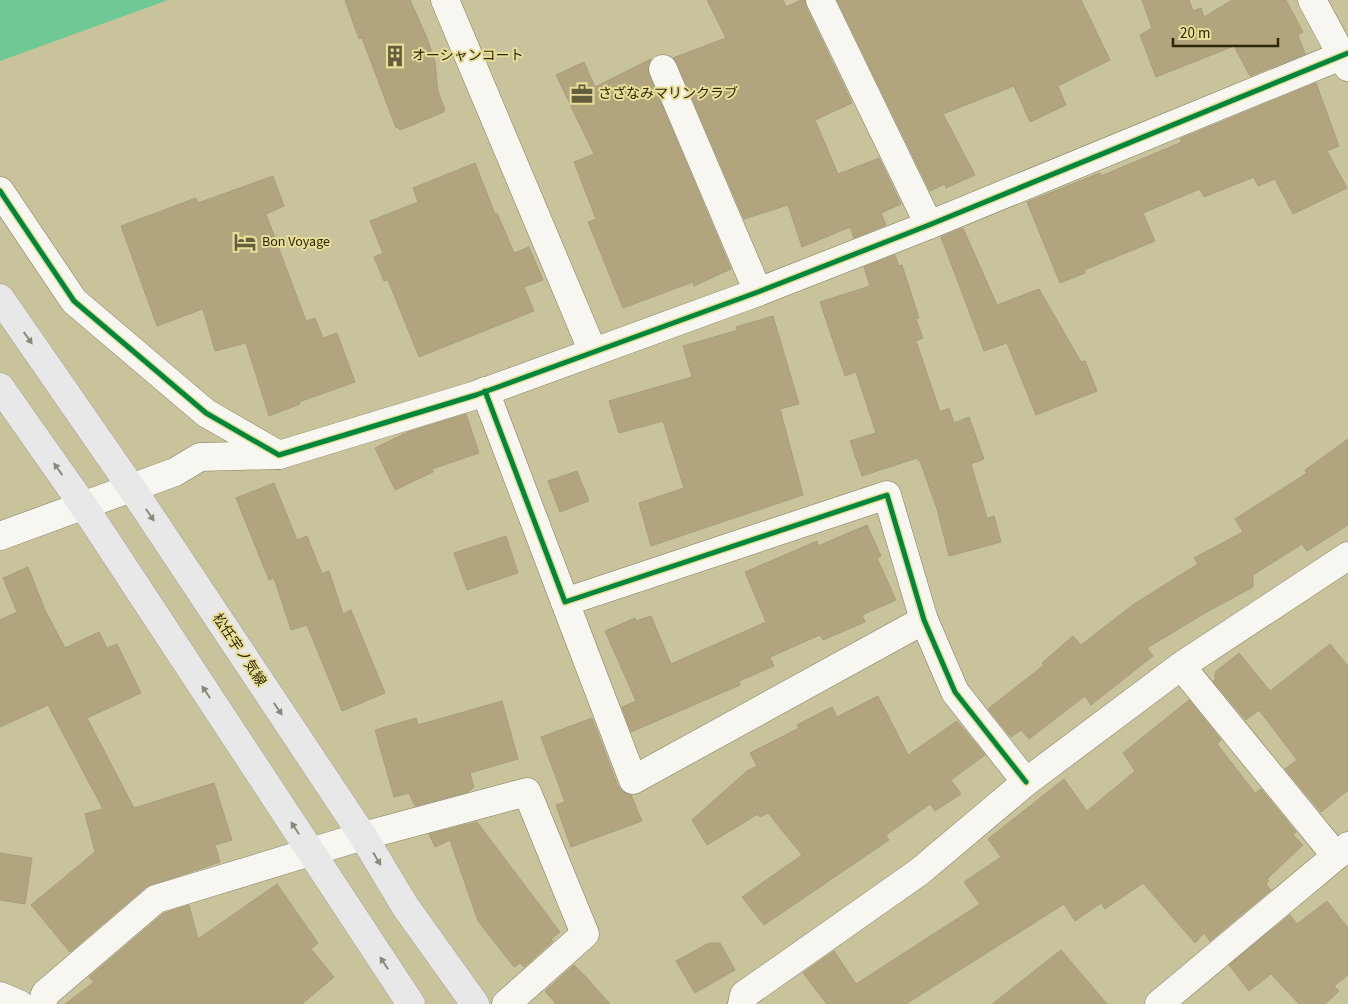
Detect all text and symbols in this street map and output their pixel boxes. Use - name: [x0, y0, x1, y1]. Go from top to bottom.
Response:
- scale bar: [1173, 15, 1278, 47]
- text: 20 m: [1180, 23, 1210, 44]
- building icon: オーシャンコート: [382, 43, 408, 69]
- place label: オーシャンコート: [412, 46, 524, 66]
- office icon: さざなみマリンクラブ: [569, 81, 595, 107]
- place label: さざなみマリンクラブ: [598, 84, 738, 104]
- hotel icon: Bon Voyage: [232, 229, 258, 255]
- place label: Bon Voyage: [262, 232, 330, 252]
- one-way arrow: [23, 331, 33, 345]
- one-way arrow: [53, 462, 63, 476]
- one-way arrow: [145, 508, 155, 522]
- street label: 松任宇ノ気線: [207, 610, 271, 690]
- one-way arrow: [201, 685, 210, 698]
- one-way arrow: [274, 702, 283, 716]
- one-way arrow: [290, 821, 300, 834]
- one-way arrow: [373, 853, 382, 866]
- one-way arrow: [380, 957, 389, 970]

